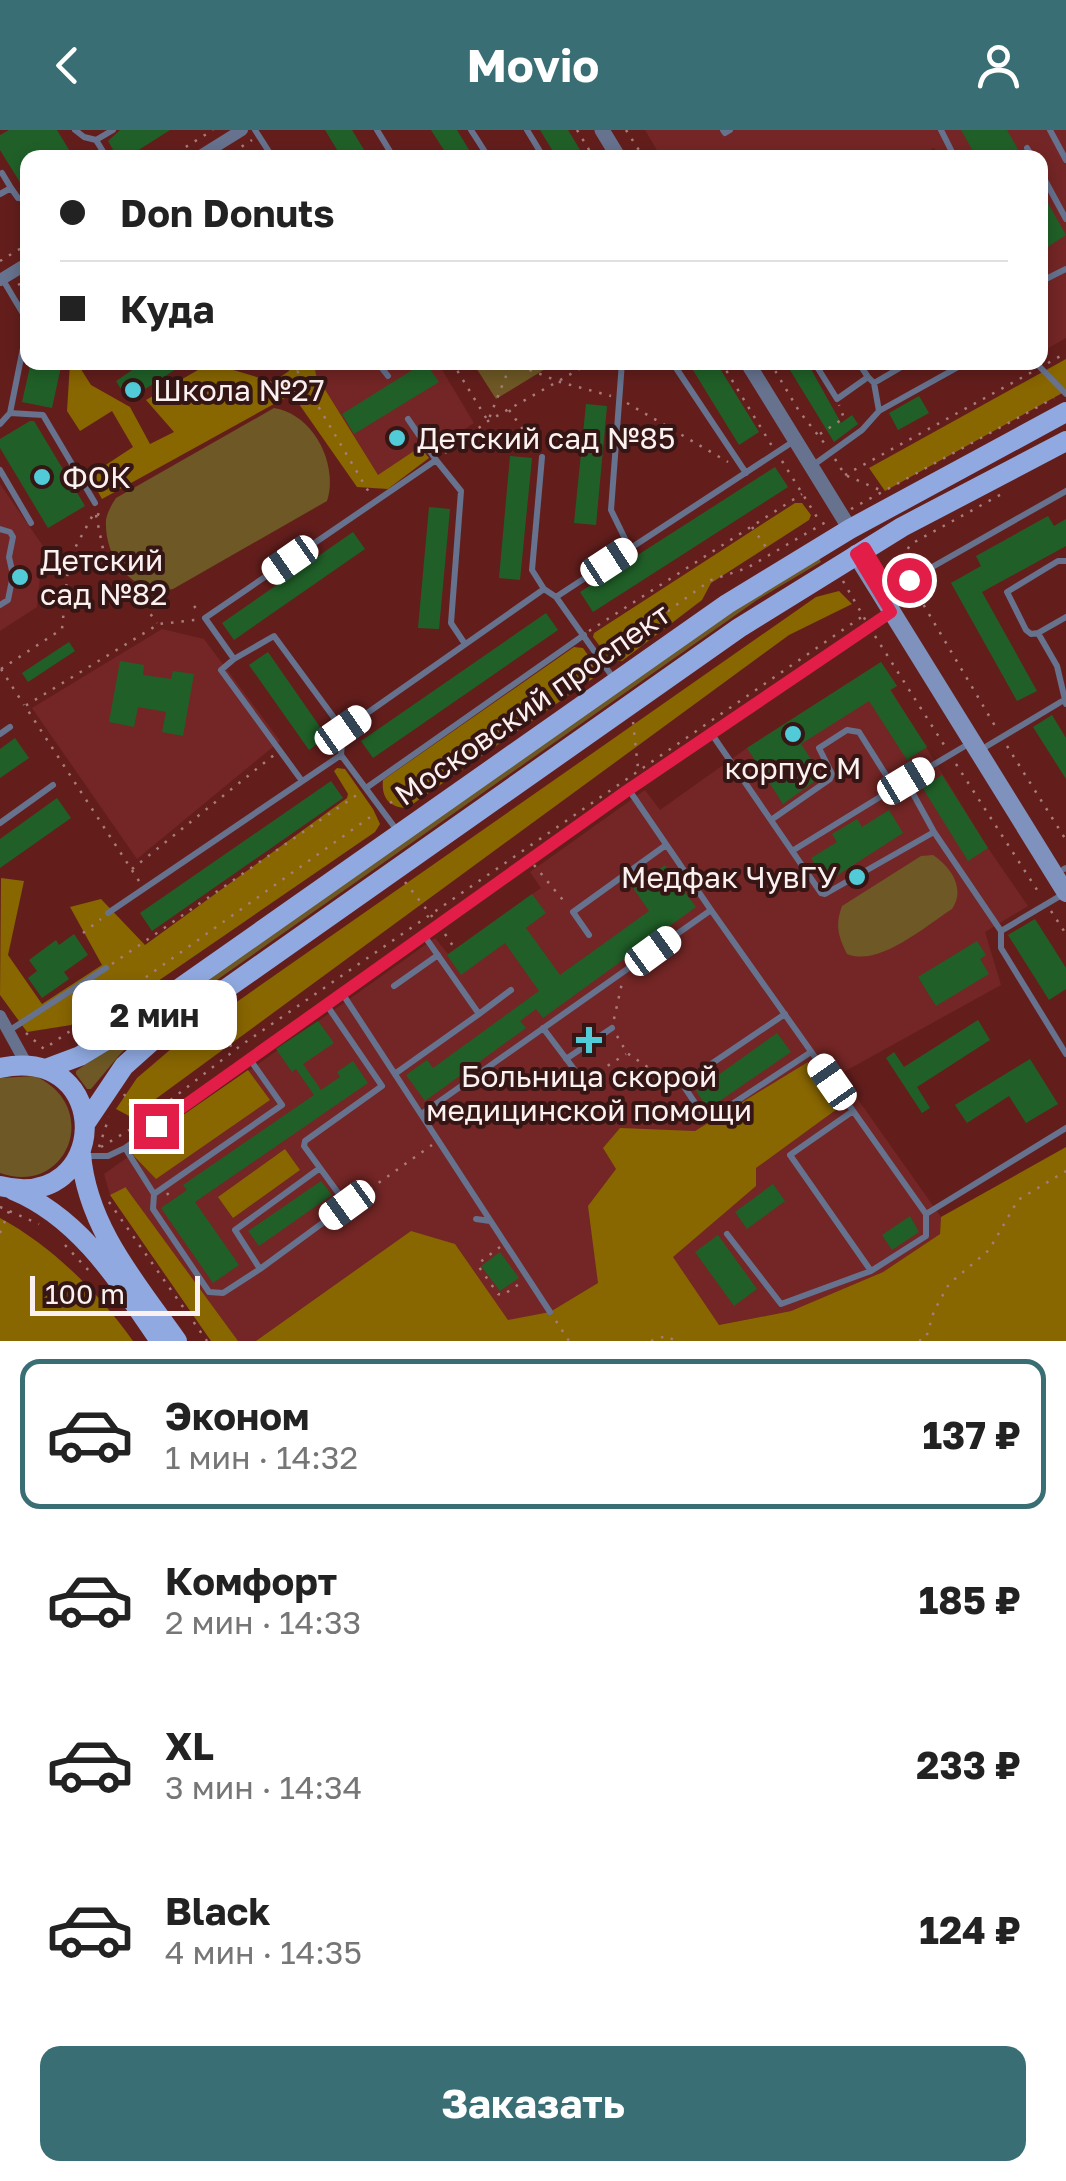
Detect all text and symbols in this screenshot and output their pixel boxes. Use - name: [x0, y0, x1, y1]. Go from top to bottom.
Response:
- icon: back: [40, 38, 95, 93]
- text: Movio: [467, 38, 599, 92]
- icon: person: [971, 38, 1026, 93]
- text: Don Donuts: [120, 190, 335, 235]
- text: Куда: [120, 286, 214, 331]
- place label: Школа №27: [153, 372, 325, 408]
- marker: Школа №27: [122, 379, 144, 401]
- place label: Детский сад №85: [417, 420, 675, 456]
- marker: Детский сад №85: [386, 427, 408, 449]
- place label: ФОК: [62, 459, 131, 495]
- marker: ФОК: [31, 466, 53, 488]
- car: [257, 531, 323, 589]
- car: [576, 533, 642, 591]
- place label: Детский сад №82: [40, 542, 168, 612]
- route start: [887, 558, 932, 603]
- marker: Детский сад №82: [9, 566, 31, 588]
- street label: Московский проспект: [387, 595, 677, 813]
- car: [310, 701, 376, 759]
- marker: корпус М: [782, 723, 804, 745]
- place label: корпус М: [725, 750, 861, 786]
- car: [873, 753, 939, 809]
- place label: Медфак ЧувГУ: [621, 859, 837, 895]
- marker: Медфак ЧувГУ: [846, 866, 868, 888]
- car: [620, 921, 686, 981]
- callout: 2 мин: [74, 981, 238, 1051]
- text: 2 мин: [110, 996, 199, 1034]
- marker: Больница скорой медицинской помощи: [576, 1027, 602, 1053]
- car: [803, 1049, 861, 1115]
- place label: Больница скорой медицинской помощи: [426, 1058, 752, 1128]
- route end: [134, 1104, 179, 1149]
- car: [314, 1175, 380, 1235]
- scale bar: [30, 1271, 200, 1316]
- text: 100 m: [45, 1277, 125, 1310]
- icon: car: [45, 1389, 135, 1479]
- text: Эконом: [165, 1393, 309, 1438]
- text: 137 ₽: [922, 1412, 1021, 1457]
- text: 1 мин · 14:32: [165, 1438, 358, 1476]
- icon: car: [45, 1554, 135, 1644]
- text: Комфорт: [165, 1558, 337, 1603]
- text: 185 ₽: [919, 1577, 1021, 1622]
- text: 2 мин · 14:33: [165, 1603, 361, 1641]
- icon: car: [45, 1719, 135, 1809]
- text: XL: [165, 1723, 214, 1768]
- text: 233 ₽: [916, 1742, 1021, 1787]
- text: 3 мин · 14:34: [165, 1768, 362, 1806]
- icon: car: [45, 1884, 135, 1974]
- text: Black: [165, 1888, 270, 1933]
- text: 124 ₽: [919, 1907, 1021, 1952]
- text: 4 мин · 14:35: [165, 1933, 362, 1971]
- button: Заказать: [40, 2046, 1026, 2161]

